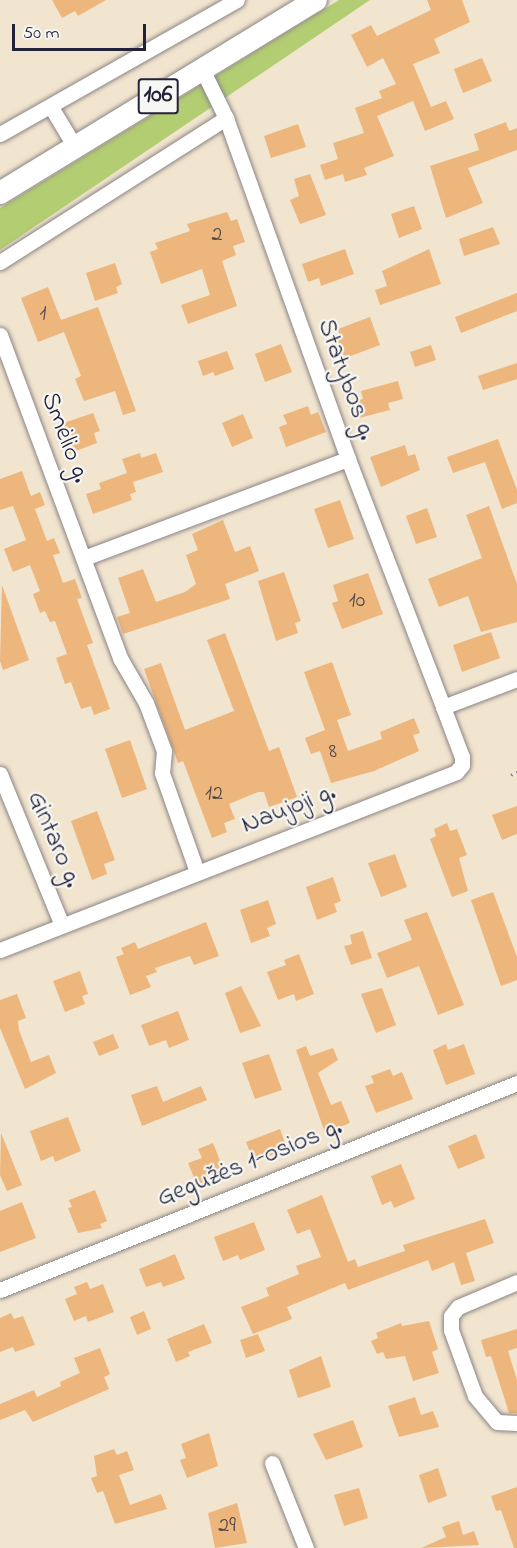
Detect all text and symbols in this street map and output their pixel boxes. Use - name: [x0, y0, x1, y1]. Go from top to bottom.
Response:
- scale bar: [15, 12, 148, 50]
- text: 50 m: [23, 21, 60, 47]
- road number: 106: [137, 75, 179, 117]
- house number: 2: [212, 223, 222, 249]
- house number: 1: [40, 302, 46, 328]
- street label: Statybos g.: [309, 315, 381, 445]
- street label: Smėlio g.: [32, 388, 96, 488]
- house number: 10: [349, 589, 365, 615]
- house number: 8: [329, 740, 337, 766]
- street label: Naujoji g.: [238, 778, 340, 842]
- house number: 12: [205, 782, 223, 808]
- street label: Gintaro g.: [19, 787, 87, 893]
- street label: Gegužės 1-osios g.: [153, 1113, 347, 1215]
- house number: 29: [218, 1514, 236, 1540]

